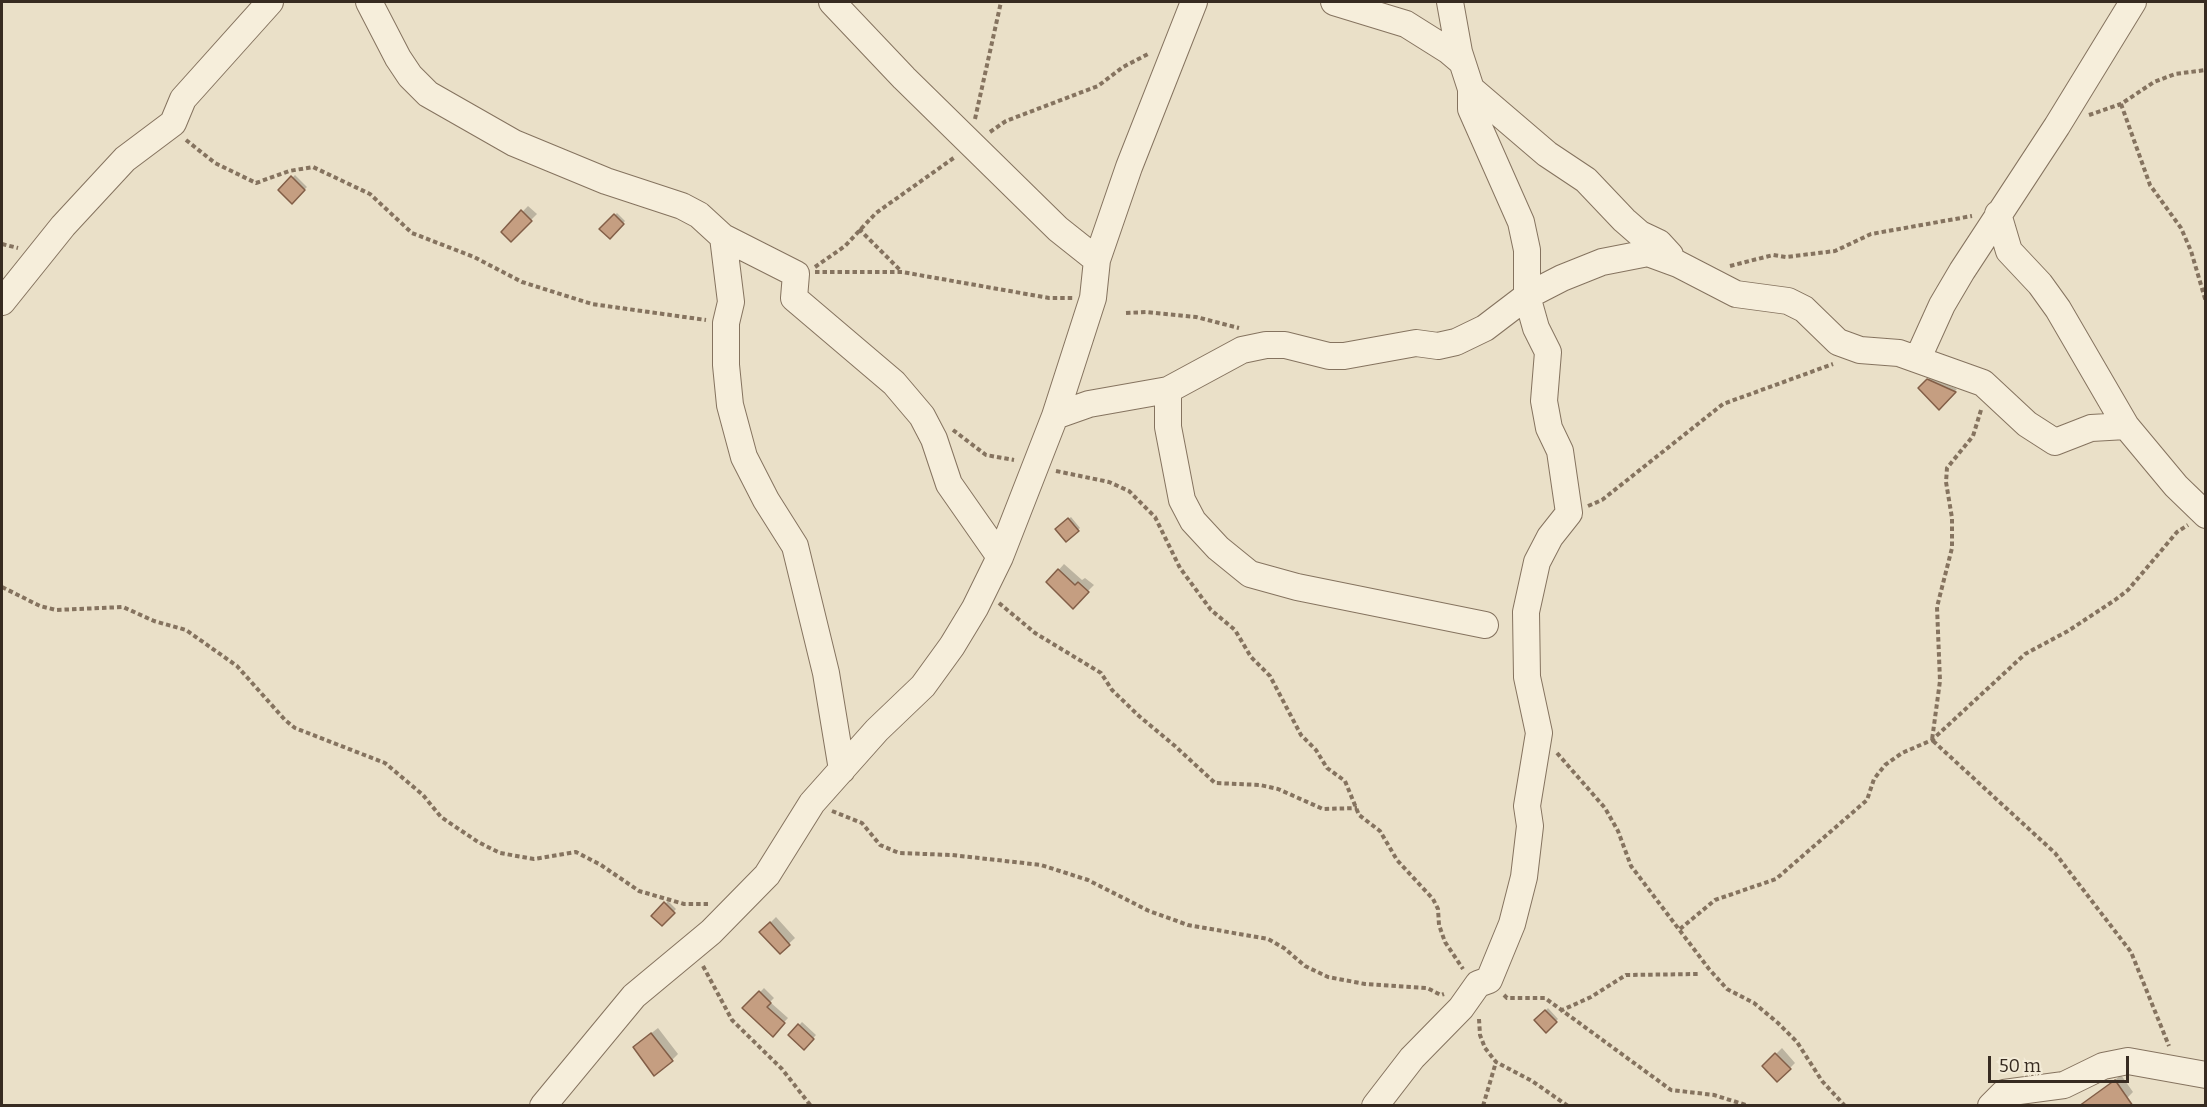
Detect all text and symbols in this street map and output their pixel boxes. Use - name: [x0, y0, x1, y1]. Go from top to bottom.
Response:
- scale bar: [1991, 1044, 2132, 1082]
- text: 50 m: [1999, 1055, 2041, 1077]

